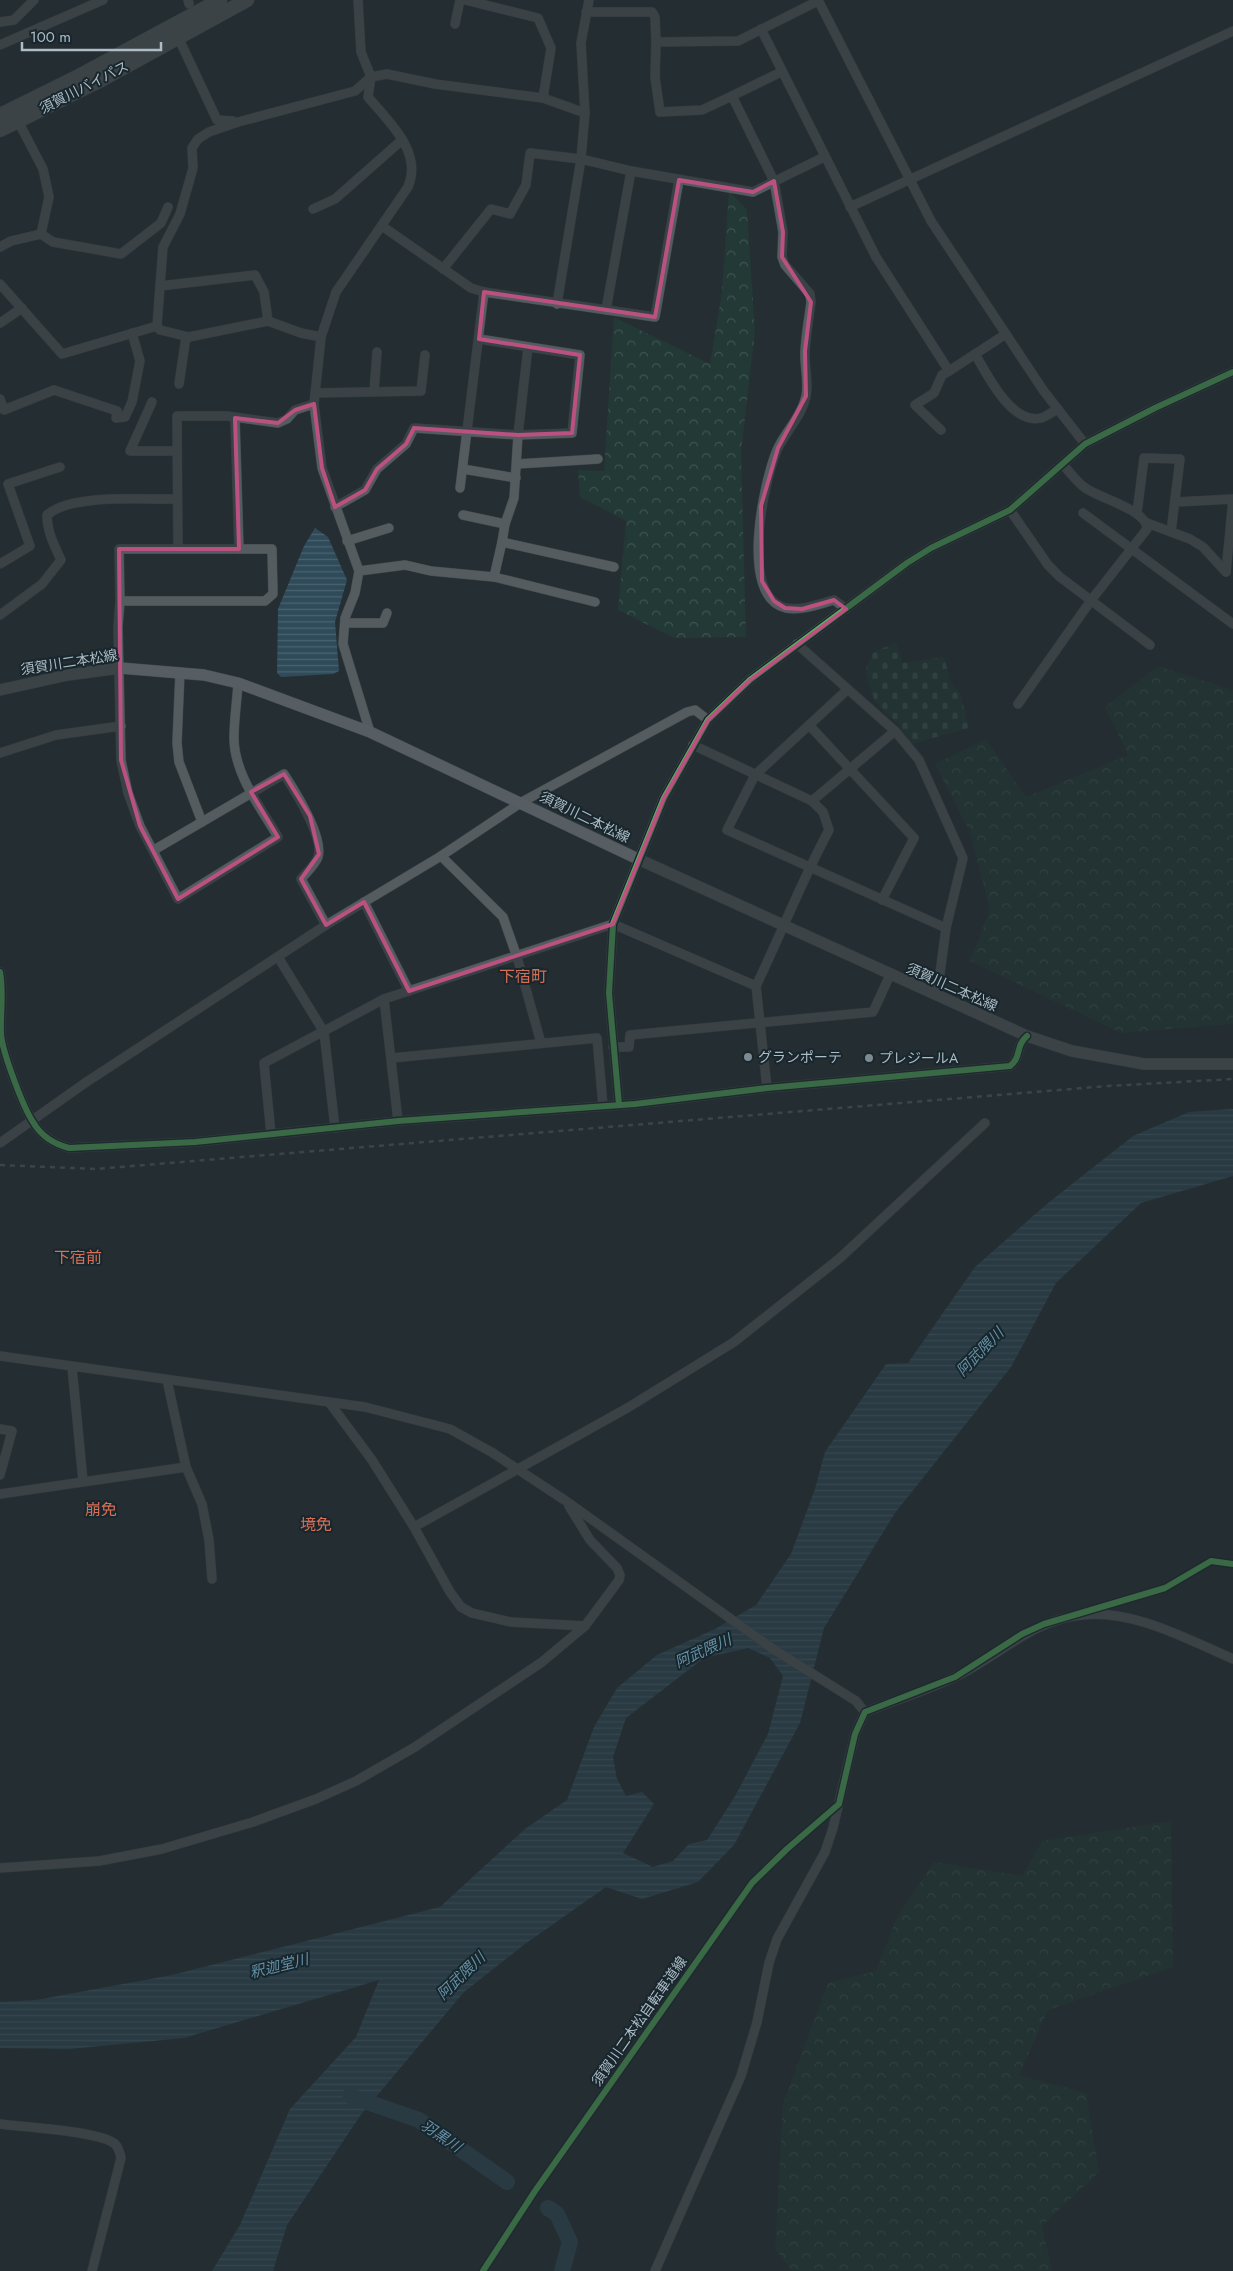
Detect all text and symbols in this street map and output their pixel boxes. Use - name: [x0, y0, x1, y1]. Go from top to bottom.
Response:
- scale bar: [22, 20, 161, 52]
- text: 100 m: [30, 26, 71, 48]
- street label: 須賀川バイパス: [36, 56, 132, 118]
- street label: 須賀川二本松線: [19, 644, 119, 680]
- street label: 須賀川二本松線: [537, 787, 633, 847]
- street label: 須賀川二本松線: [903, 958, 1001, 1016]
- district label: 下宿町: [499, 965, 547, 988]
- place label: グランポーテ: [758, 1047, 842, 1067]
- place label: プレジールA: [879, 1048, 959, 1068]
- marker: グランポーテ: [742, 1051, 754, 1063]
- marker: プレジールA: [863, 1052, 875, 1064]
- district label: 下宿前: [54, 1246, 102, 1269]
- water label: 阿武隈川: [951, 1321, 1010, 1381]
- district label: 崩免: [85, 1498, 117, 1521]
- district label: 境免: [300, 1513, 332, 1536]
- water label: 阿武隈川: [671, 1628, 737, 1673]
- water label: 阿武隈川: [432, 1946, 492, 2005]
- water label: 釈迦堂川: [247, 1948, 313, 1984]
- street label: 須賀川二本松自転車道線: [587, 1952, 691, 2090]
- water label: 羽黒川: [416, 2114, 467, 2159]

